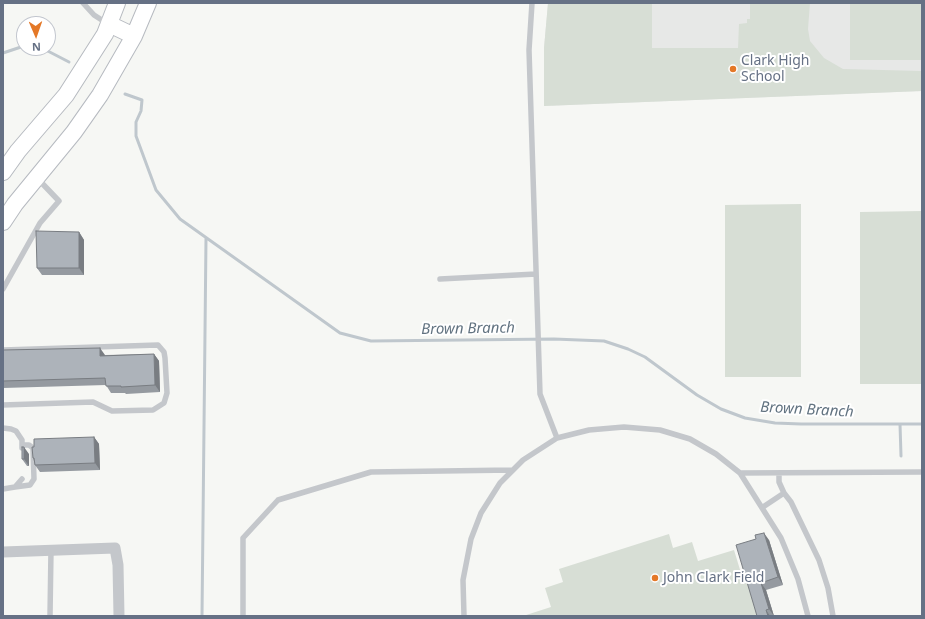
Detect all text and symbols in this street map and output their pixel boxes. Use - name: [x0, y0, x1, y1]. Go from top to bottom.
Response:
- north arrow: [16, 16, 56, 56]
- text: N: [32, 40, 41, 55]
- place label: Clark High School: [741, 53, 809, 86]
- marker: Clark High School: [728, 64, 738, 74]
- water label: Brown Branch: [421, 319, 515, 339]
- water label: Brown Branch: [760, 399, 854, 421]
- place label: John Clark Field: [663, 570, 764, 586]
- marker: John Clark Field: [650, 573, 660, 583]

